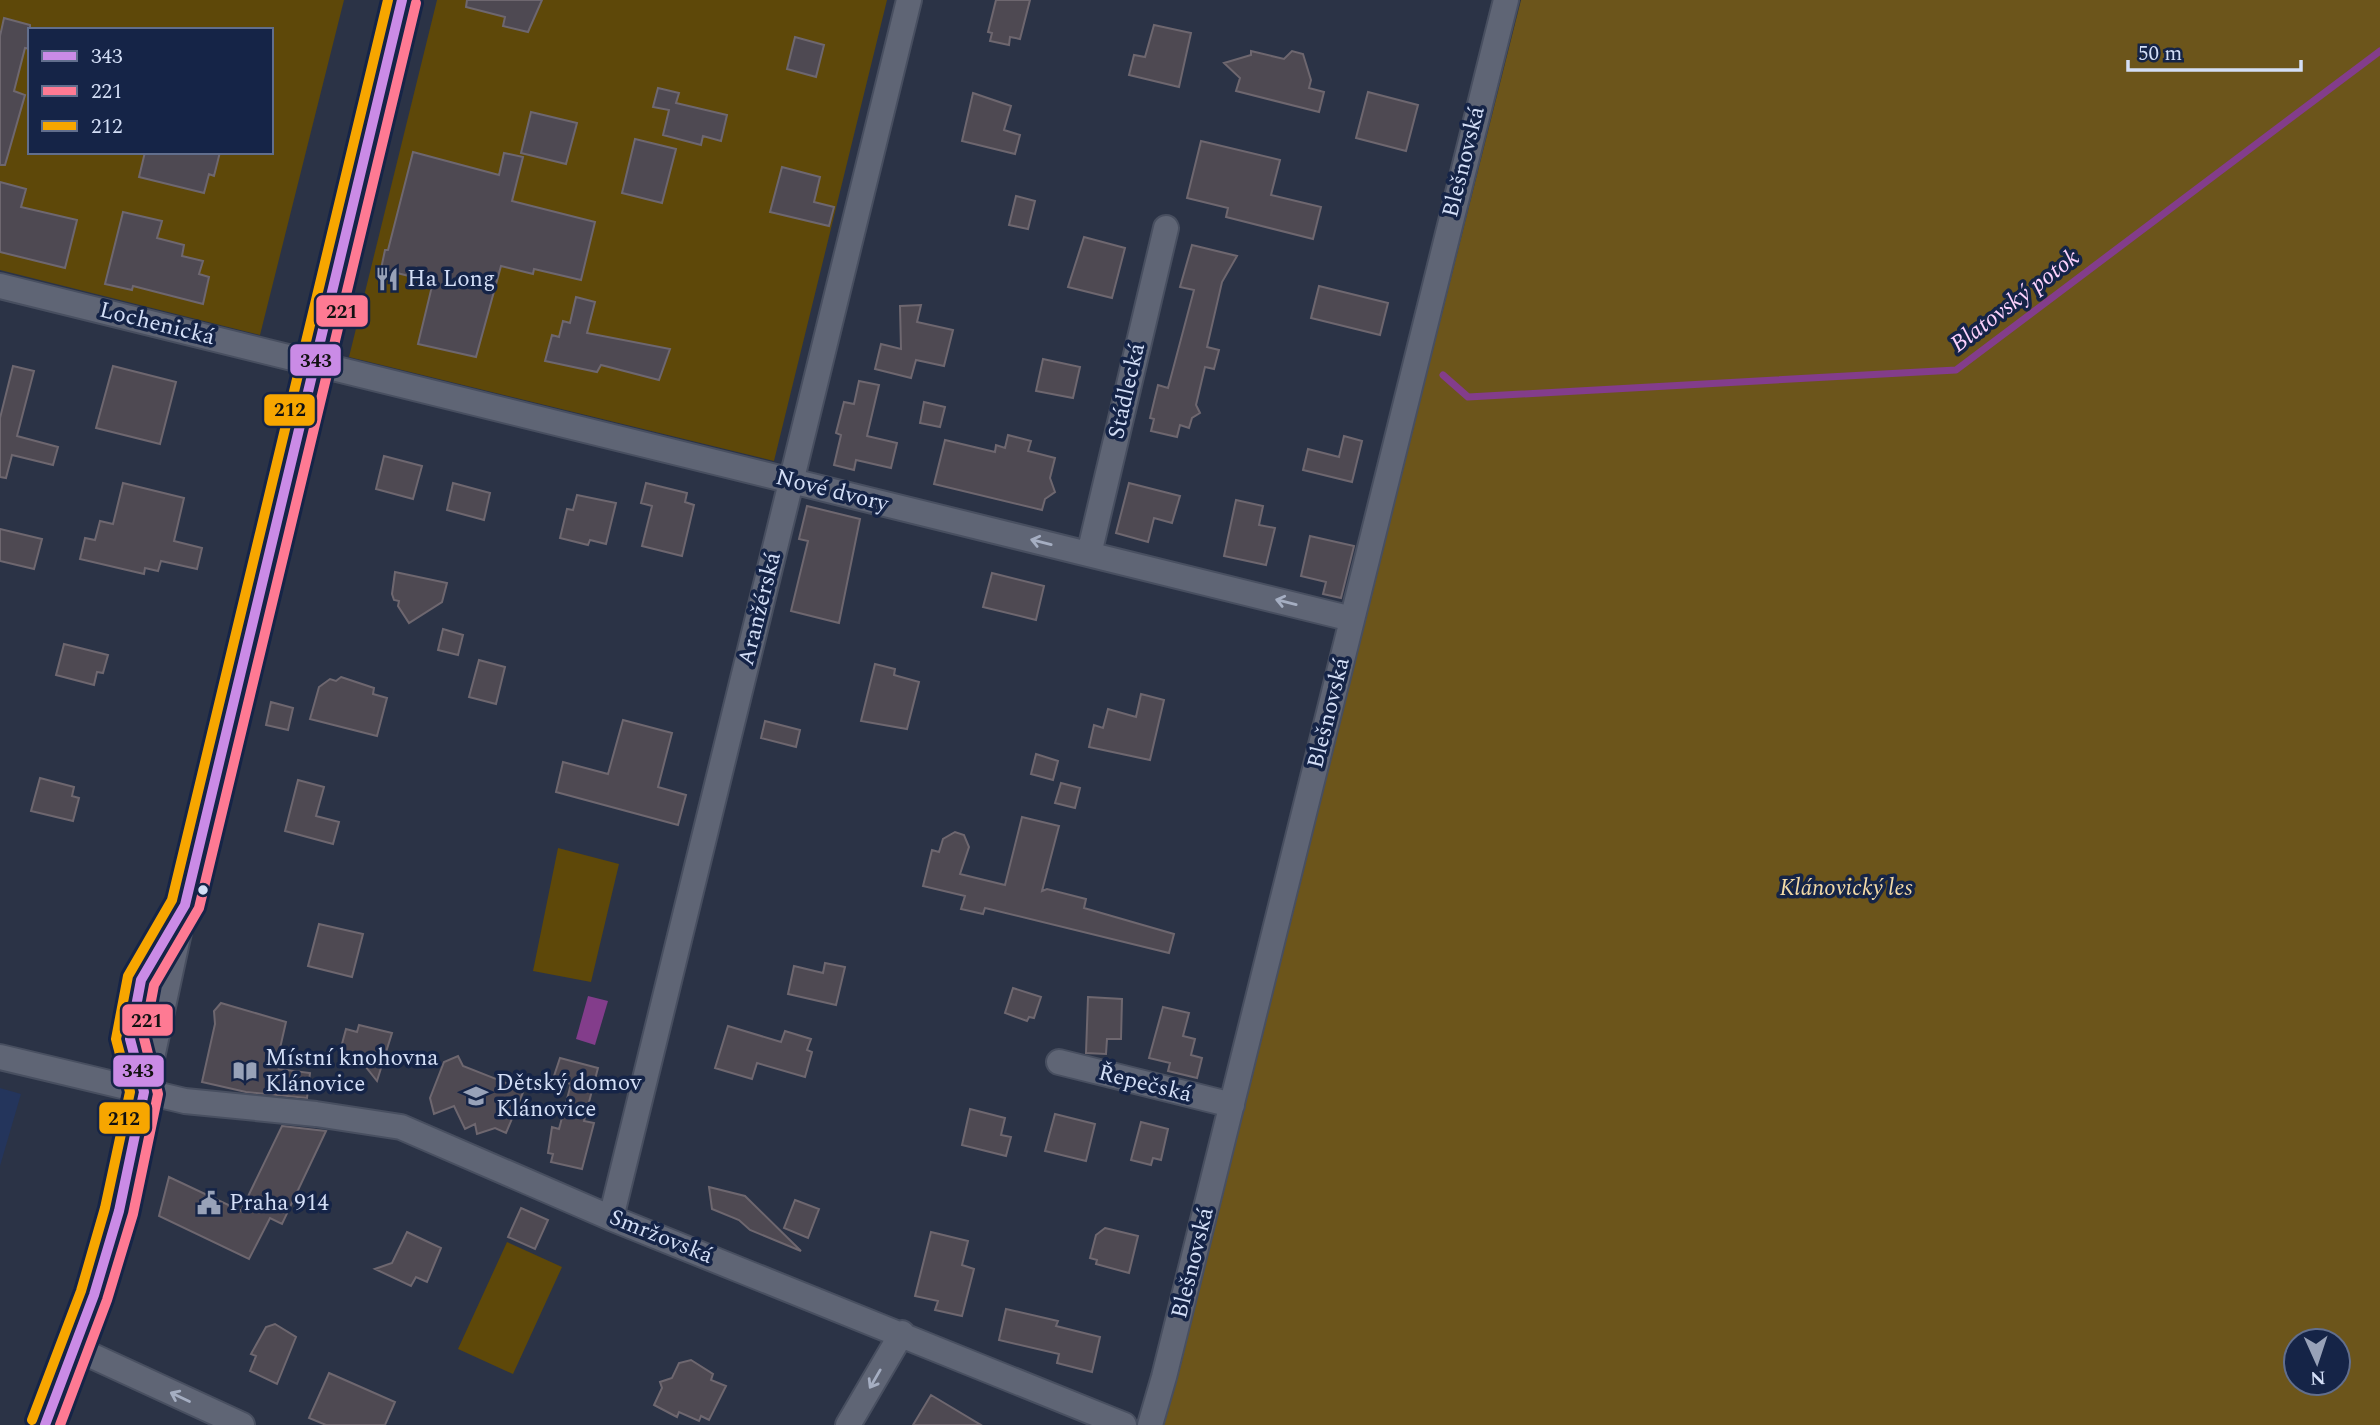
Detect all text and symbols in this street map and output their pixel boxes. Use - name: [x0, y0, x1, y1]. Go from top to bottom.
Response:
- legend: [28, 28, 273, 154]
- scale bar: [2128, 28, 2301, 72]
- text: 50 m: [2138, 38, 2182, 70]
- text: 343: [91, 41, 123, 73]
- text: 221: [91, 76, 123, 108]
- street label: Blešnovská: [1433, 103, 1495, 221]
- text: 212: [91, 111, 123, 143]
- water label: Blatovský potok: [1943, 240, 2087, 362]
- place label: Ha Long: [407, 262, 495, 297]
- restaurant icon: Ha Long: [373, 265, 401, 293]
- street label: Lochenická: [96, 293, 218, 355]
- line badge: 221: [315, 294, 369, 328]
- text: 221: [326, 298, 358, 327]
- street label: Stádlecká: [1099, 340, 1155, 442]
- line badge: 343: [289, 343, 342, 377]
- text: 343: [300, 347, 332, 376]
- line badge: 212: [263, 393, 316, 427]
- text: 212: [274, 396, 306, 425]
- street label: Nové dvory: [772, 460, 893, 522]
- one-way arrow: [1030, 535, 1053, 549]
- street label: Aranžérská: [729, 549, 791, 669]
- one-way arrow: [1275, 595, 1298, 608]
- street label: Blešnovská: [1298, 654, 1360, 772]
- park label: Klánovický les: [1779, 871, 1913, 906]
- unlabelled marker: [196, 883, 210, 897]
- line badge: 221: [121, 1003, 174, 1037]
- text: 221: [131, 1007, 163, 1036]
- place label: Místní knohovna Klánovice: [265, 1041, 439, 1102]
- line badge: 343: [112, 1054, 165, 1088]
- street label: Řepečská: [1095, 1055, 1195, 1113]
- text: 343: [122, 1057, 154, 1086]
- library icon: Místní knohovna Klánovice: [231, 1057, 259, 1085]
- place label: Dětský domov Klánovice: [496, 1066, 642, 1127]
- school or university icon: Dětský domov Klánovice: [462, 1082, 490, 1110]
- line badge: 212: [98, 1101, 151, 1135]
- text: 212: [108, 1105, 140, 1134]
- place label: Praha 914: [229, 1186, 329, 1221]
- public building icon: Praha 914: [195, 1189, 223, 1217]
- street label: Smržovská: [604, 1200, 718, 1274]
- street label: Blešnovská: [1162, 1204, 1224, 1322]
- north arrow: [2282, 1327, 2352, 1397]
- text: N: [2309, 1363, 2326, 1392]
- one-way arrow: [868, 1368, 882, 1388]
- one-way arrow: [170, 1389, 191, 1403]

